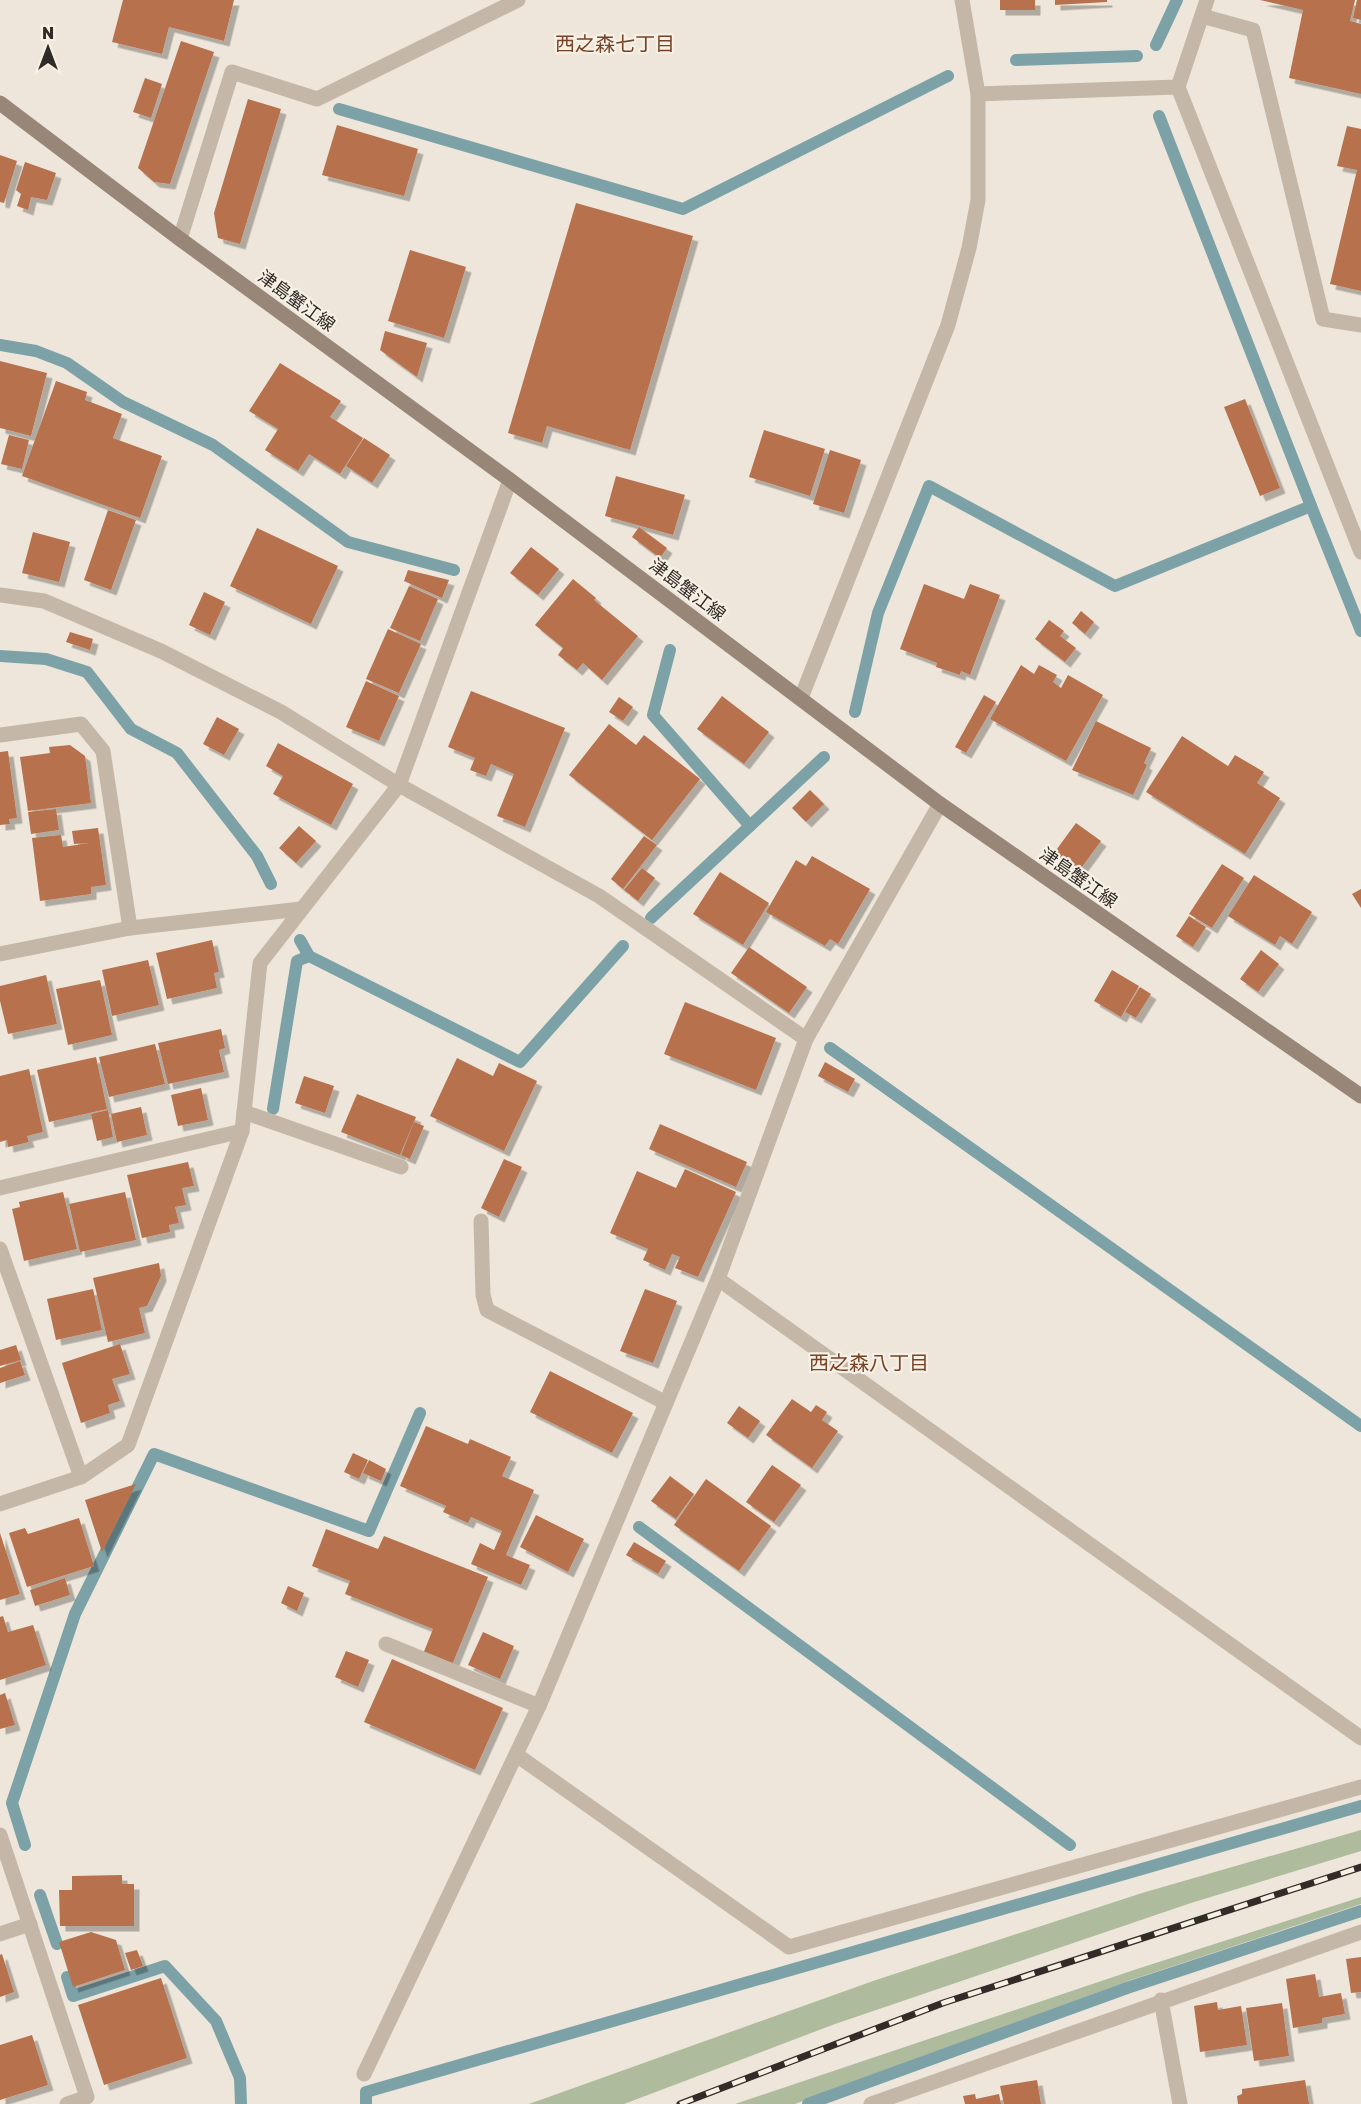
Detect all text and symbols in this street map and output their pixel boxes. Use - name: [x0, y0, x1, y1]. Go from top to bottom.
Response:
- north arrow: [18, 18, 78, 78]
- text: N: [42, 23, 54, 43]
- district label: 西之森七丁目: [555, 31, 675, 55]
- street label: 津島蟹江線: [254, 265, 340, 335]
- street label: 津島蟹江線: [645, 553, 731, 625]
- street label: 津島蟹江線: [1036, 842, 1122, 912]
- district label: 西之森八丁目: [809, 1350, 929, 1374]

